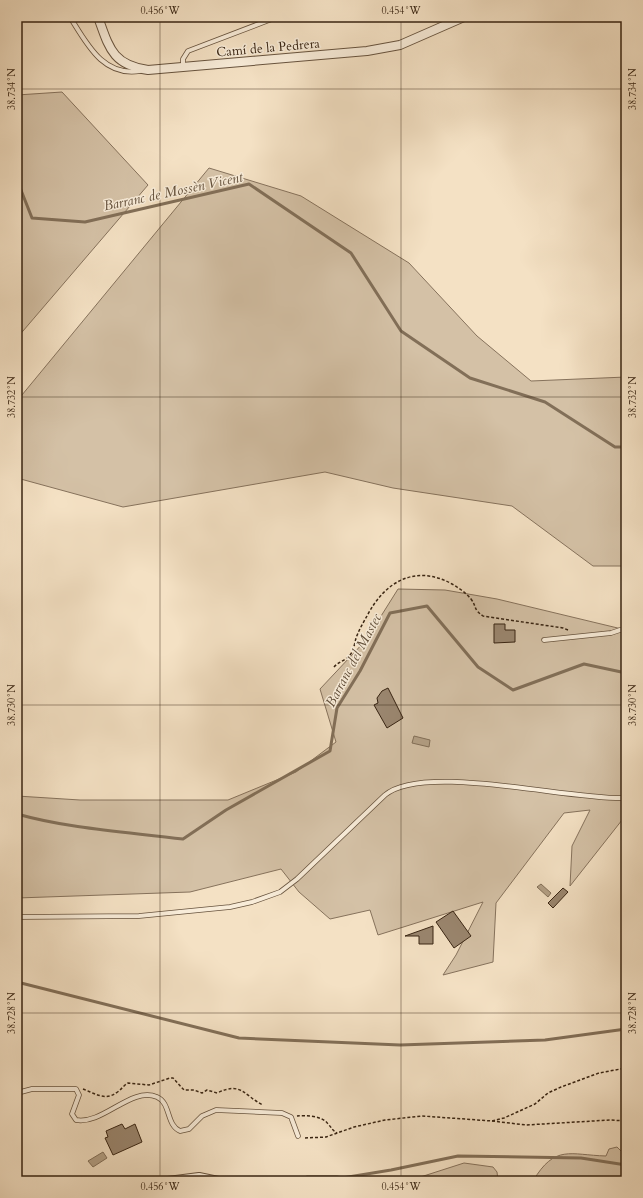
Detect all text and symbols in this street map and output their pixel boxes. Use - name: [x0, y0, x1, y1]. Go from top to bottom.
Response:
- text: 0.456°W: [140, 4, 181, 18]
- text: 0.454°W: [381, 4, 422, 18]
- street label: Camí de la Pedrera: [216, 34, 321, 61]
- text: 38.734°N: [5, 68, 19, 110]
- text: 38.734°N: [626, 68, 640, 110]
- water label: Barranc de Mossèn Vicent: [102, 167, 245, 216]
- text: 38.732°N: [5, 376, 19, 418]
- text: 38.732°N: [626, 376, 640, 418]
- water label: Barranc del Mastec: [321, 610, 386, 710]
- text: 38.730°N: [5, 684, 19, 726]
- text: 38.730°N: [626, 684, 640, 726]
- text: 38.728°N: [5, 992, 19, 1034]
- text: 38.728°N: [626, 992, 640, 1034]
- text: 0.456°W: [140, 1180, 181, 1194]
- text: 0.454°W: [381, 1180, 422, 1194]

